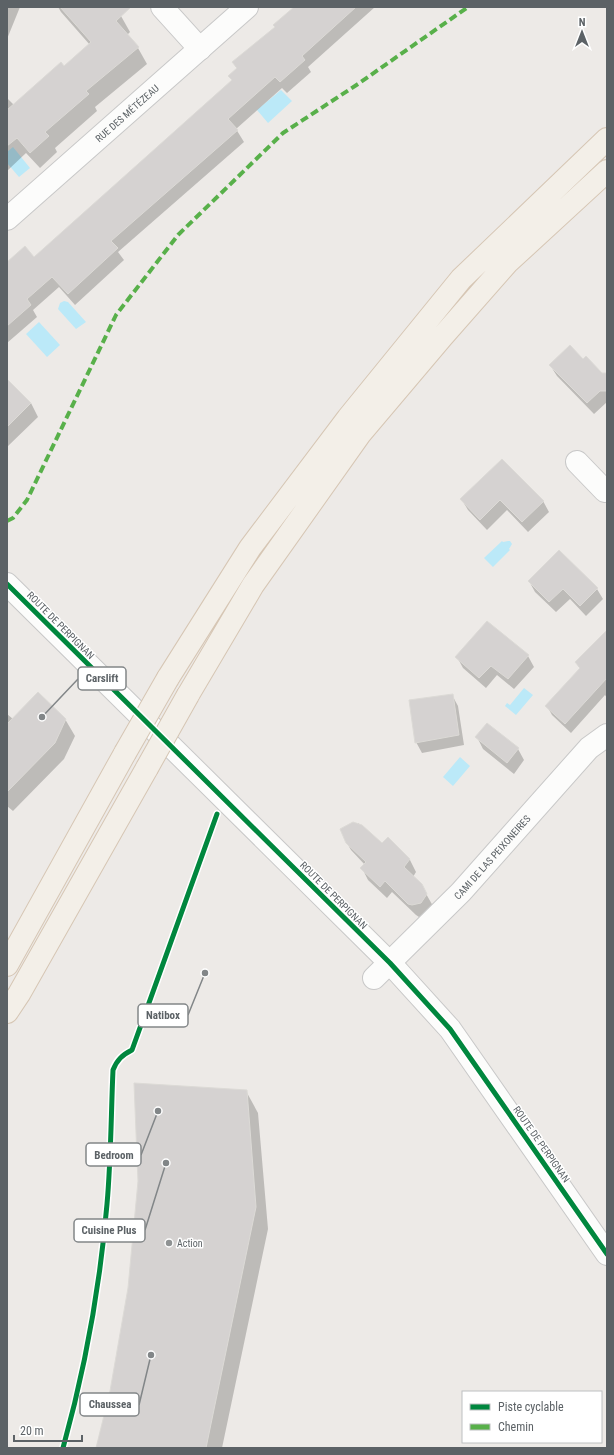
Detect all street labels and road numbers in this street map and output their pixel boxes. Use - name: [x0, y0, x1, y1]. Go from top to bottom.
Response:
- street label: RUE DES MÉTÉZEAU: [93, 82, 161, 144]
- street label: ROUTE DE PERPIGNAN: [25, 590, 96, 661]
- street label: CAMI DE LAS PEIXONEIRES: [452, 813, 533, 902]
- street label: ROUTE DE PERPIGNAN: [298, 860, 369, 931]
- street label: ROUTE DE PERPIGNAN: [511, 1104, 572, 1184]

